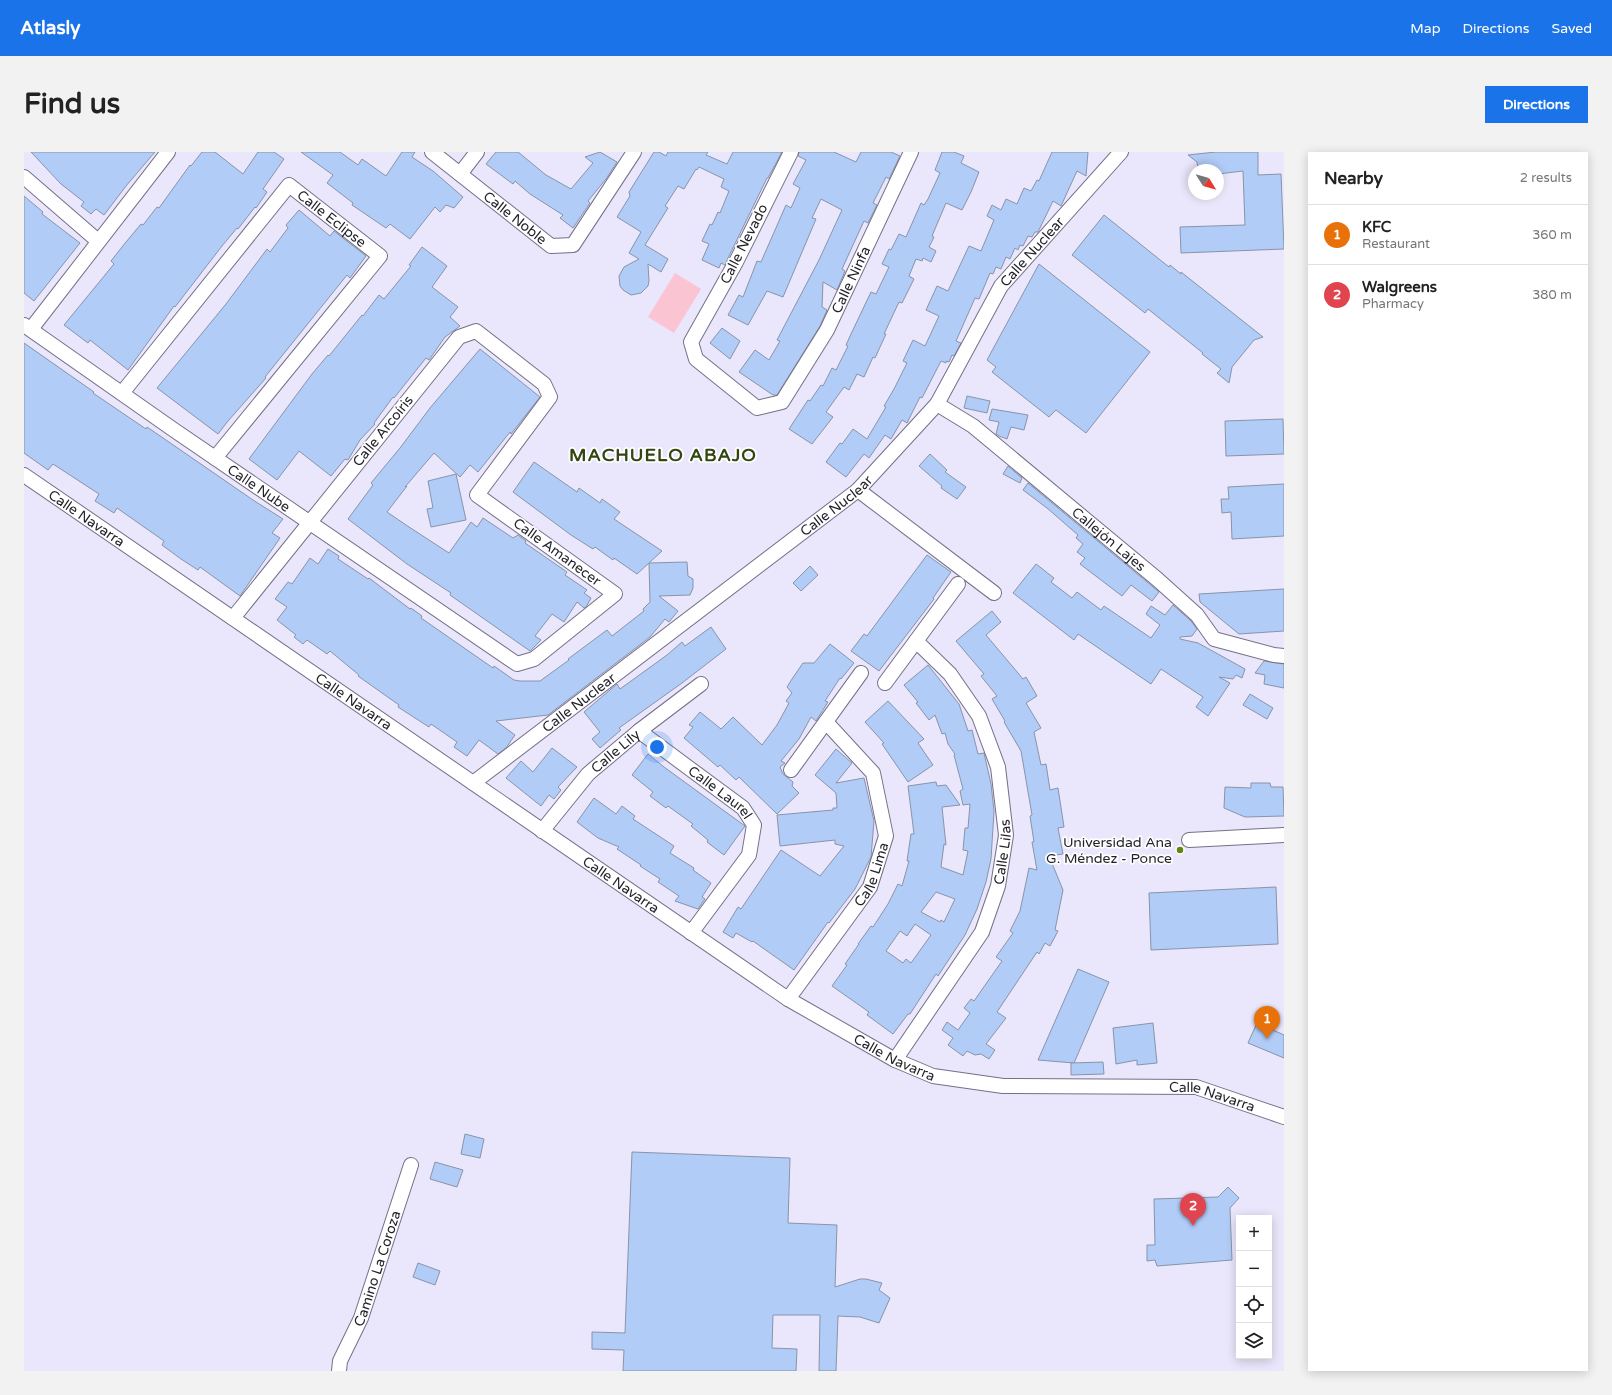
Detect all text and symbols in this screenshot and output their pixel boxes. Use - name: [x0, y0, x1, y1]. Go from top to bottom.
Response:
- text: Atlasly: [20, 17, 80, 39]
- text: Map: [1410, 20, 1441, 37]
- text: Directions: [1463, 20, 1530, 37]
- text: Saved: [1552, 20, 1592, 37]
- button: Directions: [1485, 86, 1588, 123]
- text: Find us: [24, 87, 120, 121]
- north arrow: [1188, 164, 1224, 200]
- text: Nearby: [1324, 168, 1383, 189]
- text: 2 results: [1520, 170, 1572, 186]
- street label: Calle Eclipse: [294, 186, 370, 251]
- street label: Calle Noble: [480, 187, 550, 248]
- street label: Calle Nevado: [717, 201, 771, 287]
- street label: Calle Nuclear: [996, 213, 1068, 290]
- text: KFC: [1362, 218, 1391, 236]
- text: 1: [1333, 227, 1341, 243]
- text: 360 m: [1532, 227, 1572, 243]
- text: Restaurant: [1362, 236, 1430, 252]
- street label: Calle Ninfa: [828, 243, 874, 316]
- text: Walgreens: [1362, 278, 1437, 296]
- text: 2: [1333, 287, 1341, 303]
- text: 380 m: [1532, 287, 1572, 303]
- text: Pharmacy: [1362, 296, 1424, 312]
- street label: Calle Arcoíris: [349, 392, 417, 470]
- district label: MACHUELO ABAJO: [569, 444, 757, 466]
- street label: Calle Nube: [224, 461, 294, 515]
- street label: Calle Nuclear: [797, 471, 876, 540]
- street label: Calle Navarra: [45, 486, 128, 550]
- street label: Callejón Lajes: [1069, 503, 1150, 575]
- street label: Calle Amanecer: [510, 514, 605, 590]
- street label: Calle Navarra: [312, 669, 395, 733]
- street label: Calle Nuclear: [539, 669, 619, 736]
- street label: Calle Lily: [587, 725, 644, 776]
- your location: [647, 737, 667, 757]
- street label: Calle Laurel: [685, 762, 756, 822]
- street label: Calle Lilas: [990, 818, 1015, 886]
- place label: Universidad Ana G. Méndez - Ponce: [1046, 834, 1172, 867]
- street label: Calle Lima: [850, 840, 892, 910]
- marker: Universidad Ana G. Méndez - Ponce: [1175, 845, 1185, 855]
- street label: Calle Navarra: [580, 852, 663, 917]
- pin: 1: [1254, 1006, 1280, 1039]
- street label: Calle Navarra: [851, 1030, 938, 1084]
- street label: Calle Navarra: [1169, 1078, 1257, 1115]
- pin: 2: [1180, 1193, 1206, 1226]
- street label: Camino La Coroza: [350, 1208, 404, 1329]
- map controls: [1236, 1215, 1272, 1359]
- button: +: [1236, 1215, 1272, 1251]
- button: −: [1236, 1251, 1272, 1287]
- button: locate: [1236, 1287, 1272, 1323]
- button: layers: [1236, 1323, 1272, 1359]

